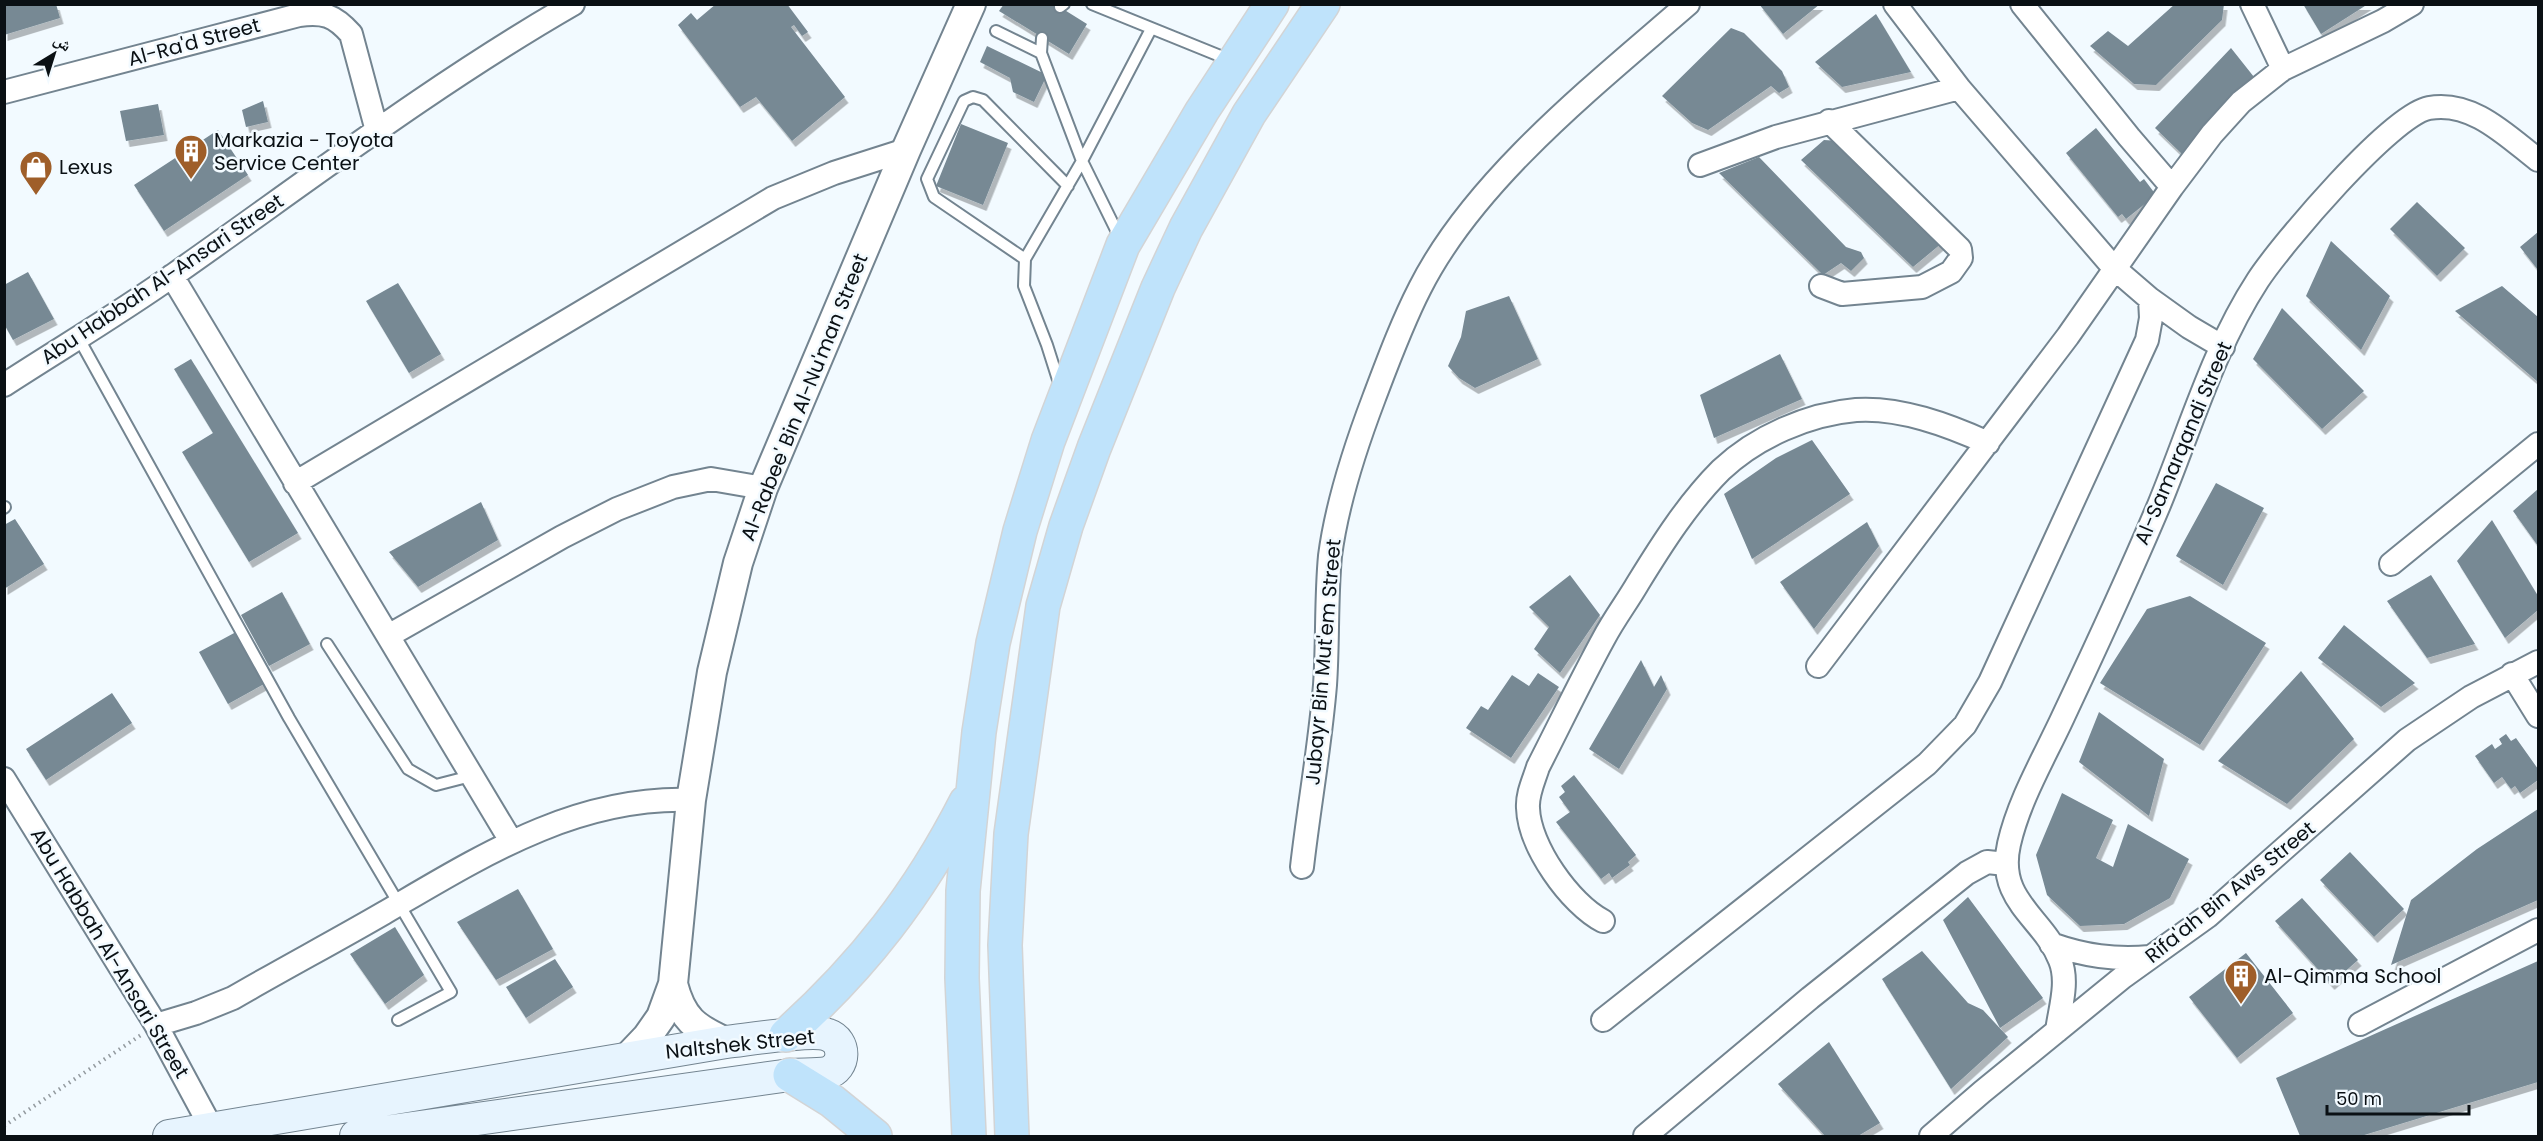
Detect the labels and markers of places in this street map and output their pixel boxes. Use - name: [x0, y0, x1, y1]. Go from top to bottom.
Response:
- place label: Markazia - Toyota Service Center: [214, 126, 394, 177]
- building icon: Markazia - Toyota Service Center: [173, 133, 209, 180]
- shop icon: Lexus: [18, 149, 54, 196]
- place label: Lexus: [59, 153, 113, 181]
- building icon: Al-Qimma School: [2223, 958, 2259, 1005]
- place label: Al-Qimma School: [2264, 962, 2441, 990]

